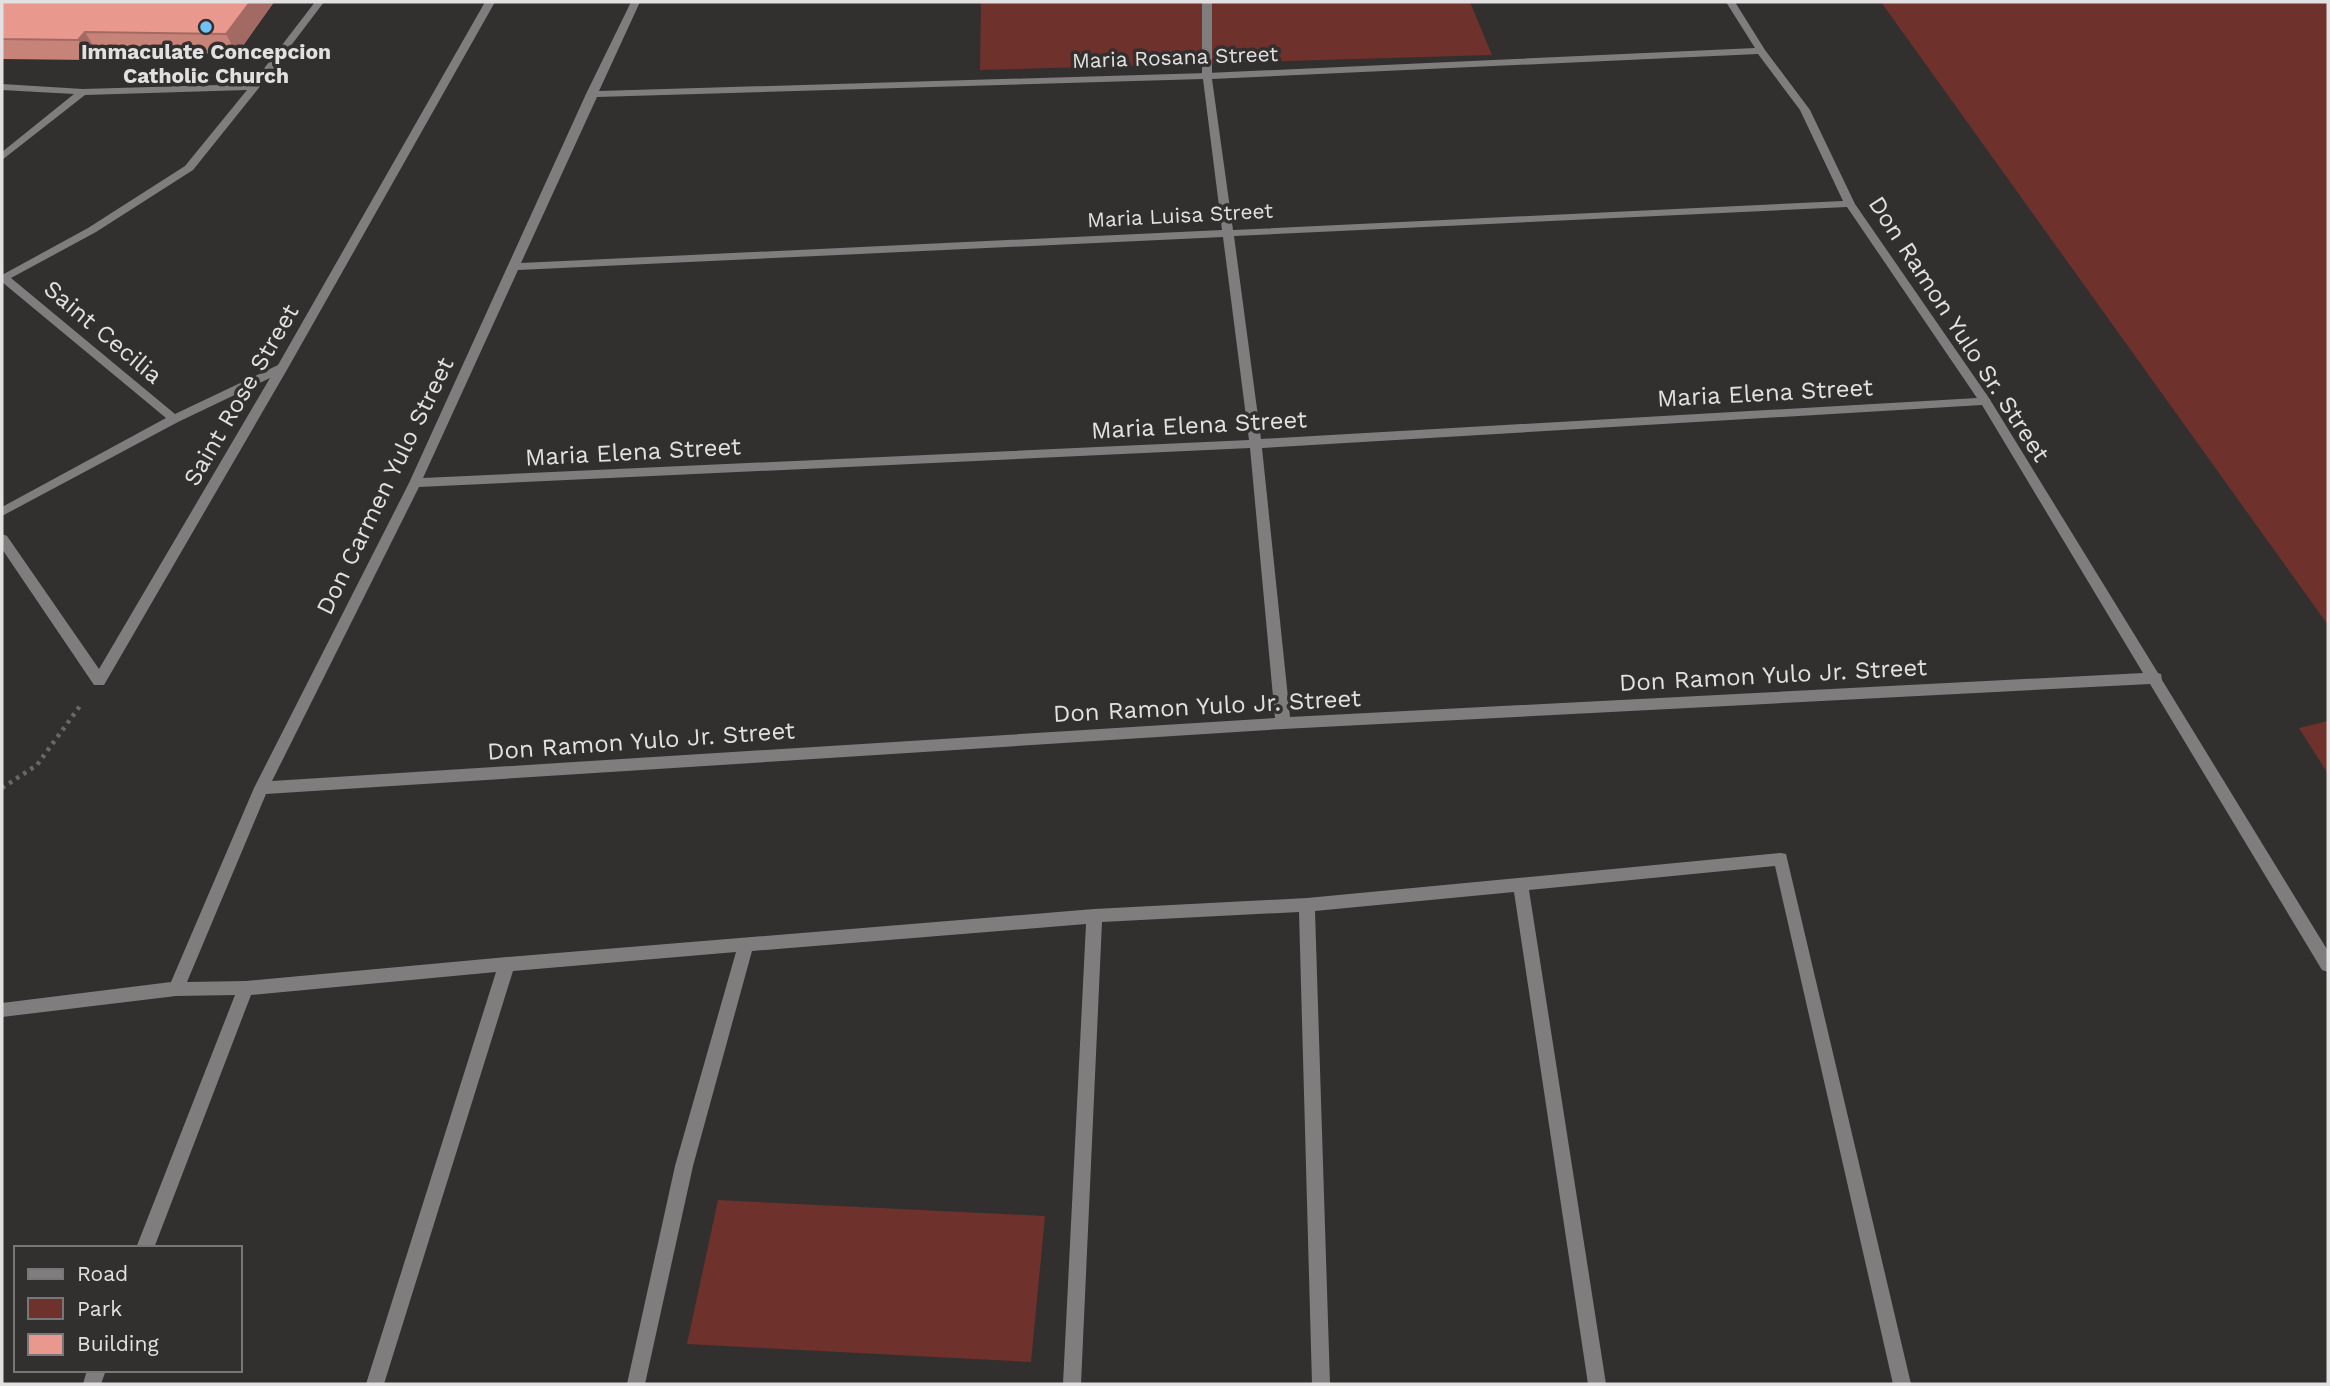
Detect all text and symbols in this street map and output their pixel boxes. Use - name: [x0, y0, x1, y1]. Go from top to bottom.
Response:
- marker: Immaculate Concepcion Catholic Church: [198, 19, 214, 35]
- place label: Immaculate Concepcion Catholic Church: [81, 39, 331, 88]
- street label: Maria Rosana Street: [1071, 41, 1279, 73]
- street label: Don Ramon Yulo Sr. Street: [1863, 191, 2055, 467]
- street label: Maria Luisa Street: [1086, 198, 1274, 232]
- street label: Saint Cecilia: [38, 275, 168, 389]
- street label: Saint Rose Street: [178, 299, 304, 491]
- street label: Don Carmen Yulo Street: [310, 353, 460, 619]
- street label: Maria Elena Street: [1656, 373, 1874, 413]
- street label: Maria Elena Street: [1090, 405, 1308, 445]
- street label: Maria Elena Street: [524, 432, 742, 472]
- street label: Don Ramon Yulo Jr. Street: [1618, 653, 1928, 697]
- street label: Don Ramon Yulo Jr. Street: [1052, 684, 1362, 728]
- street label: Don Ramon Yulo Jr. Street: [486, 716, 796, 766]
- legend: [14, 1246, 242, 1372]
- text: Road: [77, 1261, 128, 1286]
- text: Park: [77, 1296, 122, 1321]
- text: Building: [77, 1331, 159, 1356]

